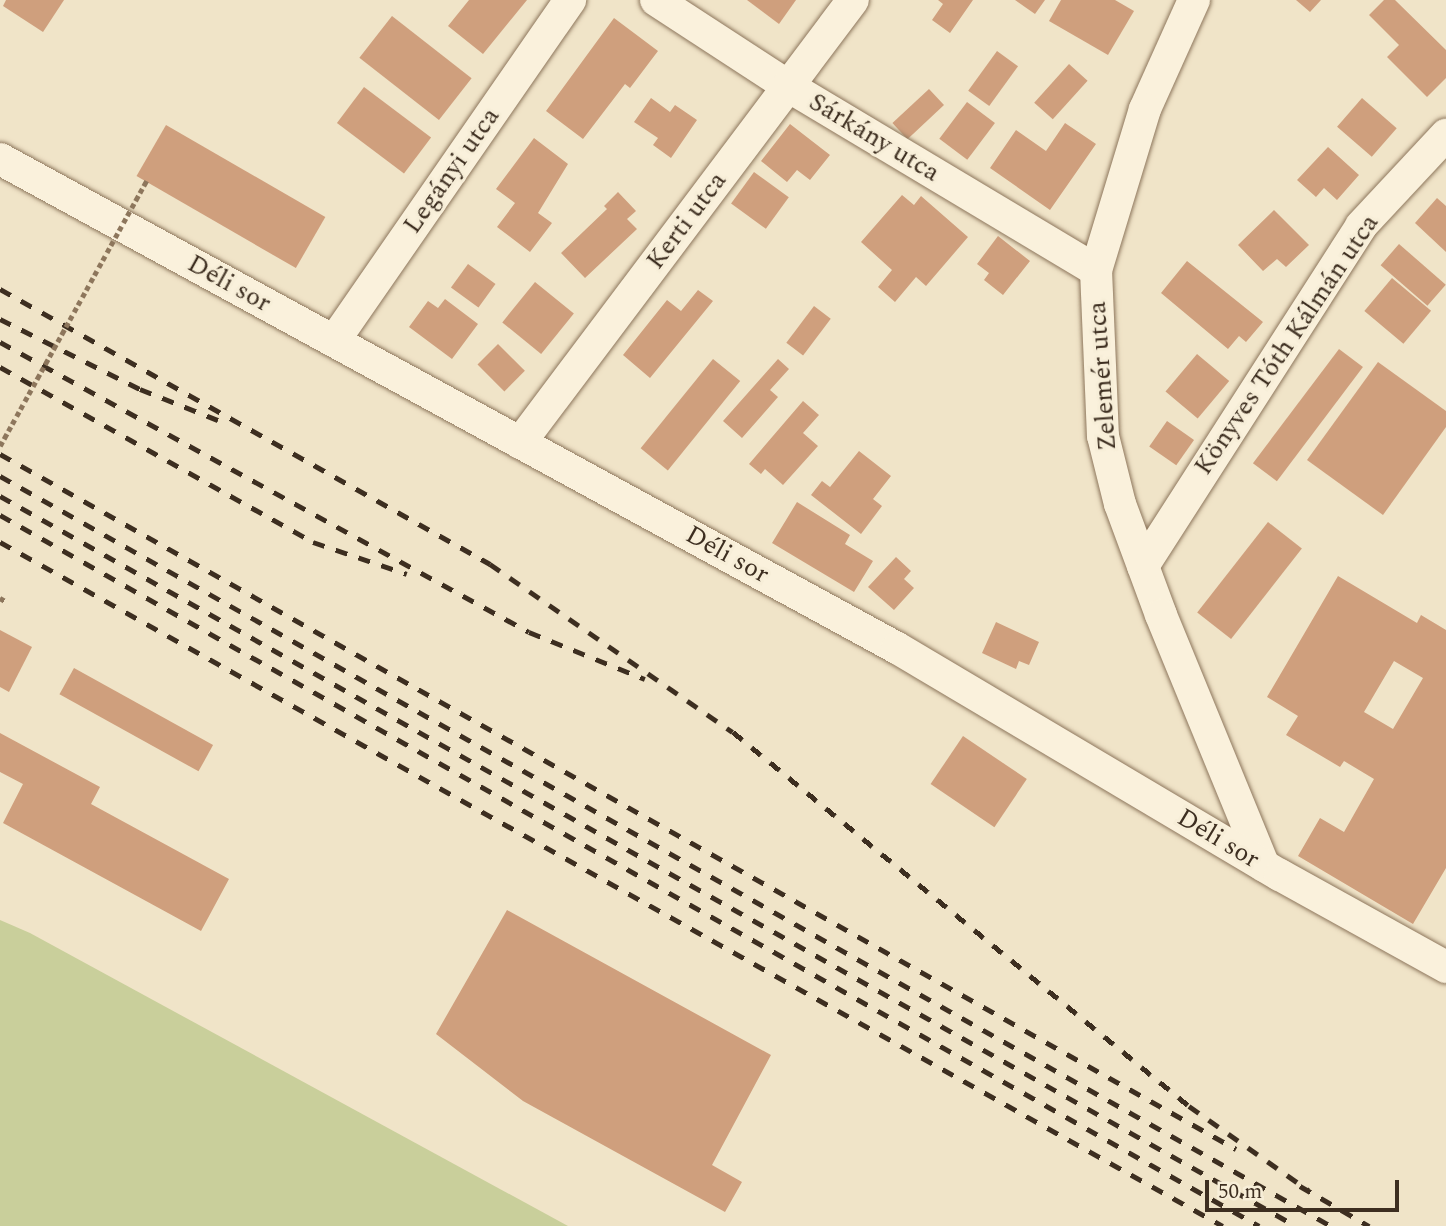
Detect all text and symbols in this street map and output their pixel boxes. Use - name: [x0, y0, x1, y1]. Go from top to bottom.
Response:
- street label: Sárkány utca: [803, 87, 945, 189]
- street label: Legányi utca: [397, 102, 507, 240]
- street label: Kerti utca: [640, 166, 734, 276]
- street label: Könyves Tóth Kálmán utca: [1188, 209, 1386, 481]
- street label: Déli sor: [182, 248, 276, 320]
- street label: Zelemér utca: [1082, 300, 1124, 452]
- street label: Déli sor: [680, 519, 774, 591]
- street label: Déli sor: [1171, 802, 1265, 876]
- scale bar: [1208, 1166, 1402, 1210]
- text: 50 m: [1218, 1176, 1262, 1208]

